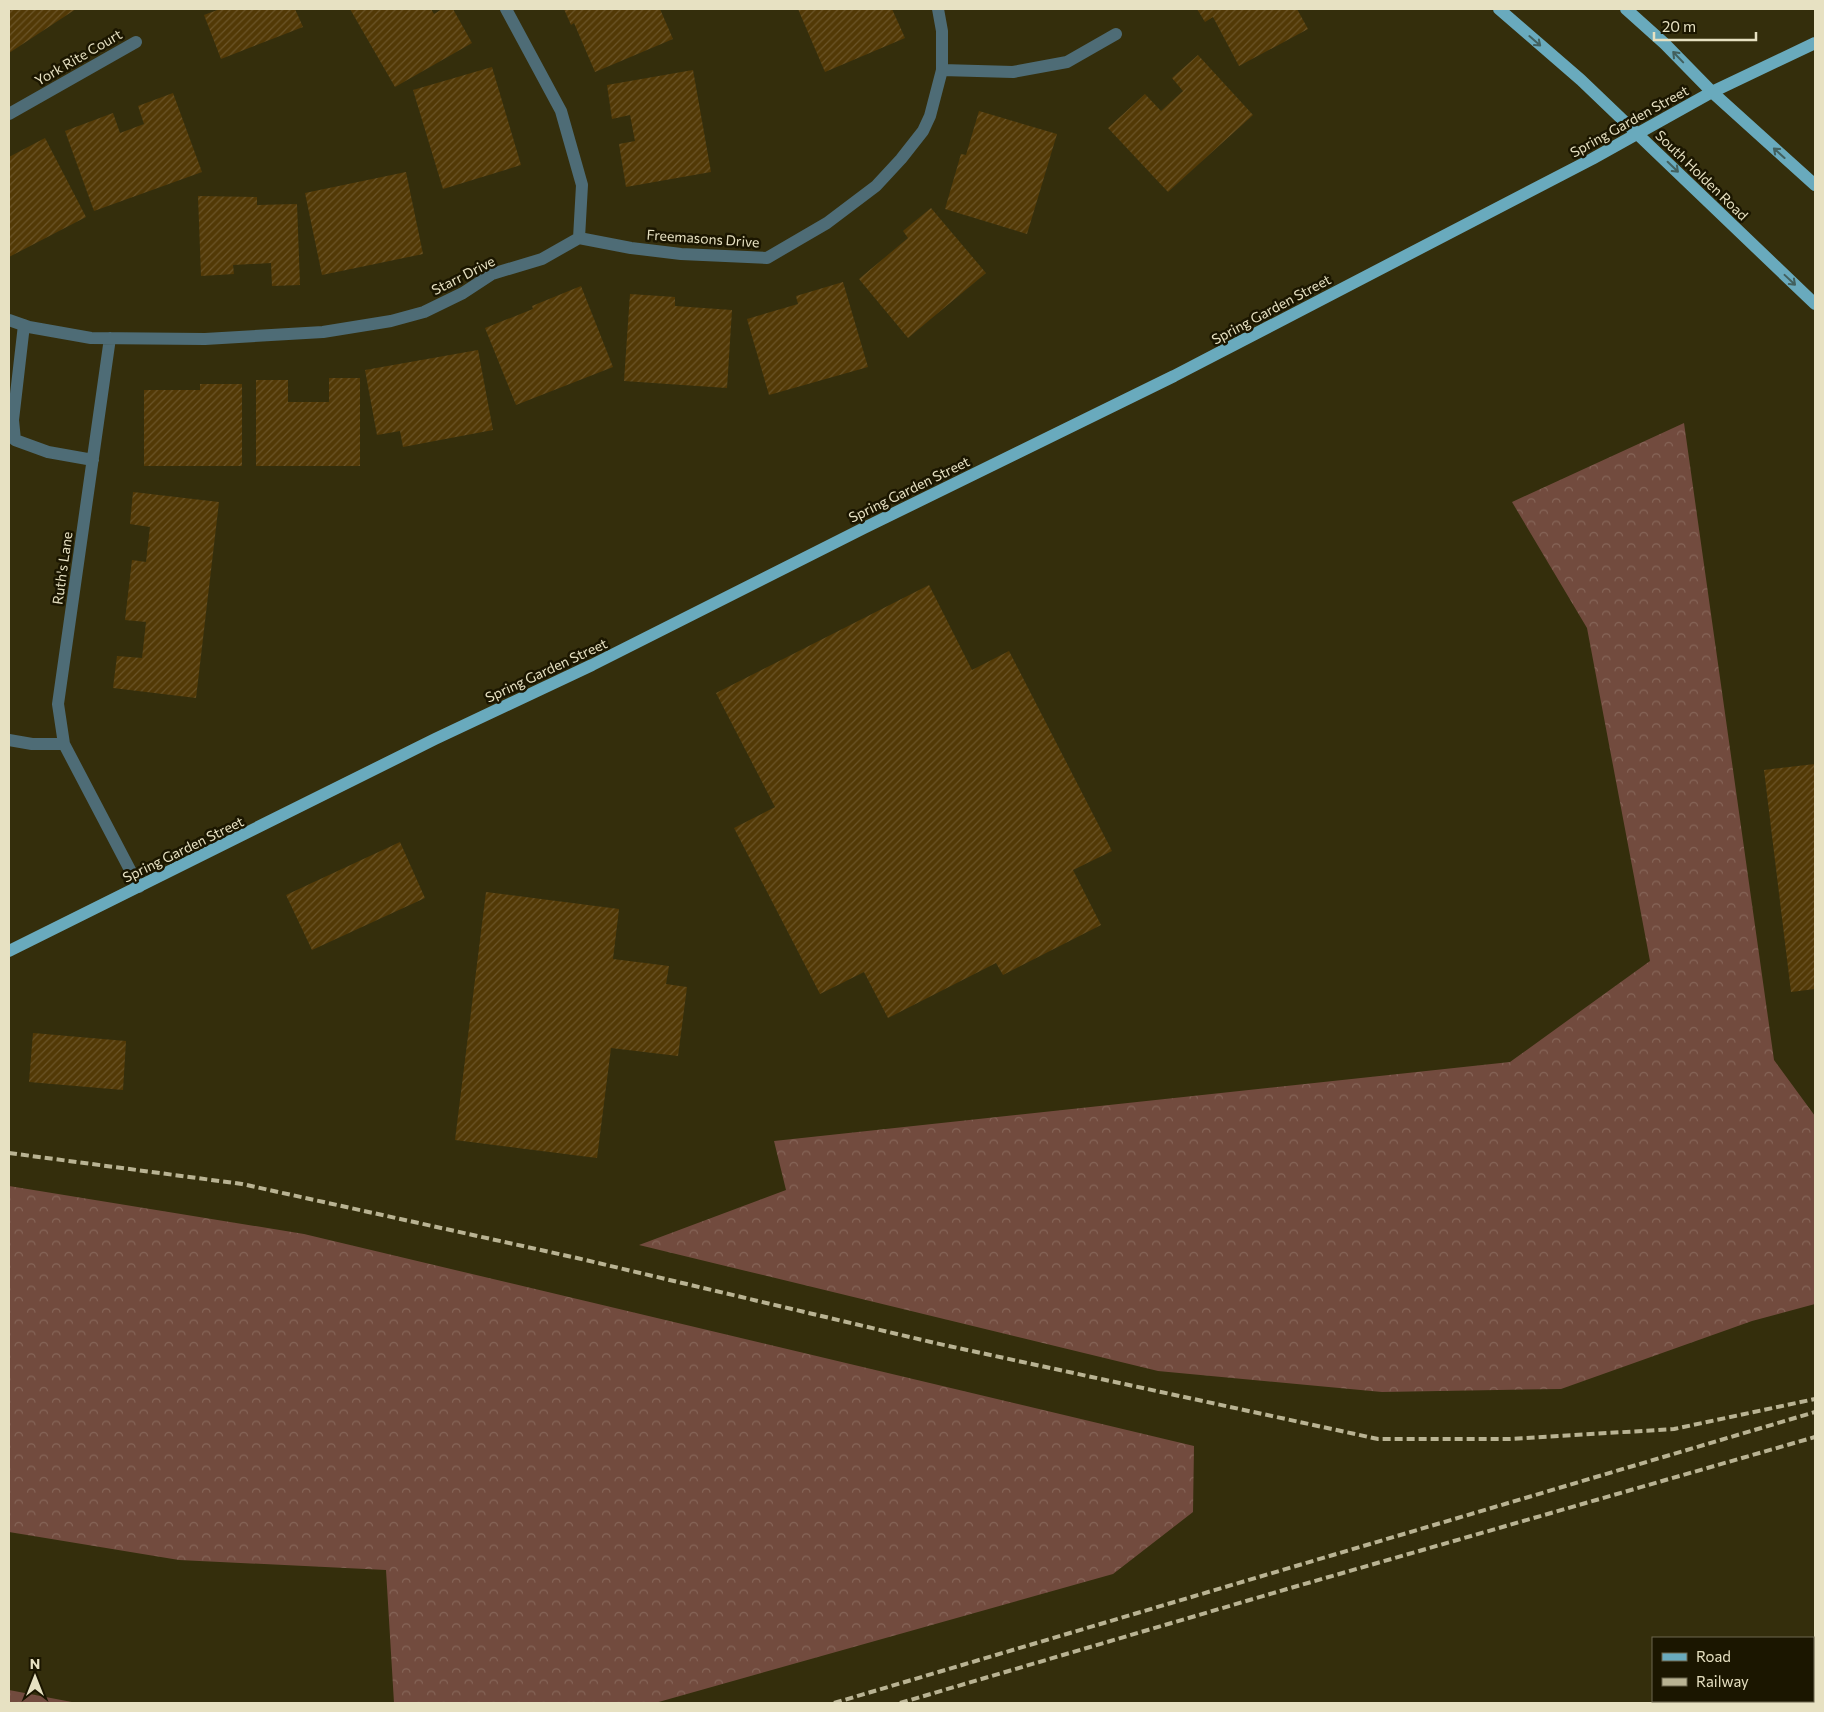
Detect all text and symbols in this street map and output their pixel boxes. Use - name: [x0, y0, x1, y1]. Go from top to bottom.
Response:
- scale bar: [1654, 10, 1756, 42]
- text: 20 m: [1662, 17, 1696, 35]
- street label: York Rite Court: [31, 25, 125, 89]
- one-way arrow: [1529, 35, 1542, 46]
- one-way arrow: [1672, 51, 1684, 63]
- street label: Spring Garden Street: [1567, 81, 1691, 161]
- street label: South Holden Road: [1652, 126, 1752, 224]
- one-way arrow: [1773, 148, 1786, 159]
- one-way arrow: [1666, 161, 1679, 173]
- street label: Freemasons Drive: [646, 226, 760, 250]
- street label: Starr Drive: [428, 252, 498, 298]
- street label: Spring Garden Street: [1208, 270, 1334, 348]
- one-way arrow: [1783, 274, 1796, 286]
- street label: Spring Garden Street: [846, 452, 973, 526]
- street label: Ruth's Lane: [48, 530, 76, 606]
- street label: Spring Garden Street: [482, 634, 610, 706]
- street label: Spring Garden Street: [120, 812, 247, 886]
- legend: [1652, 1637, 1814, 1702]
- text: Road: [1696, 1647, 1731, 1665]
- north arrow: [10, 1652, 60, 1702]
- text: N: [30, 1655, 40, 1672]
- text: Railway: [1696, 1672, 1749, 1690]

